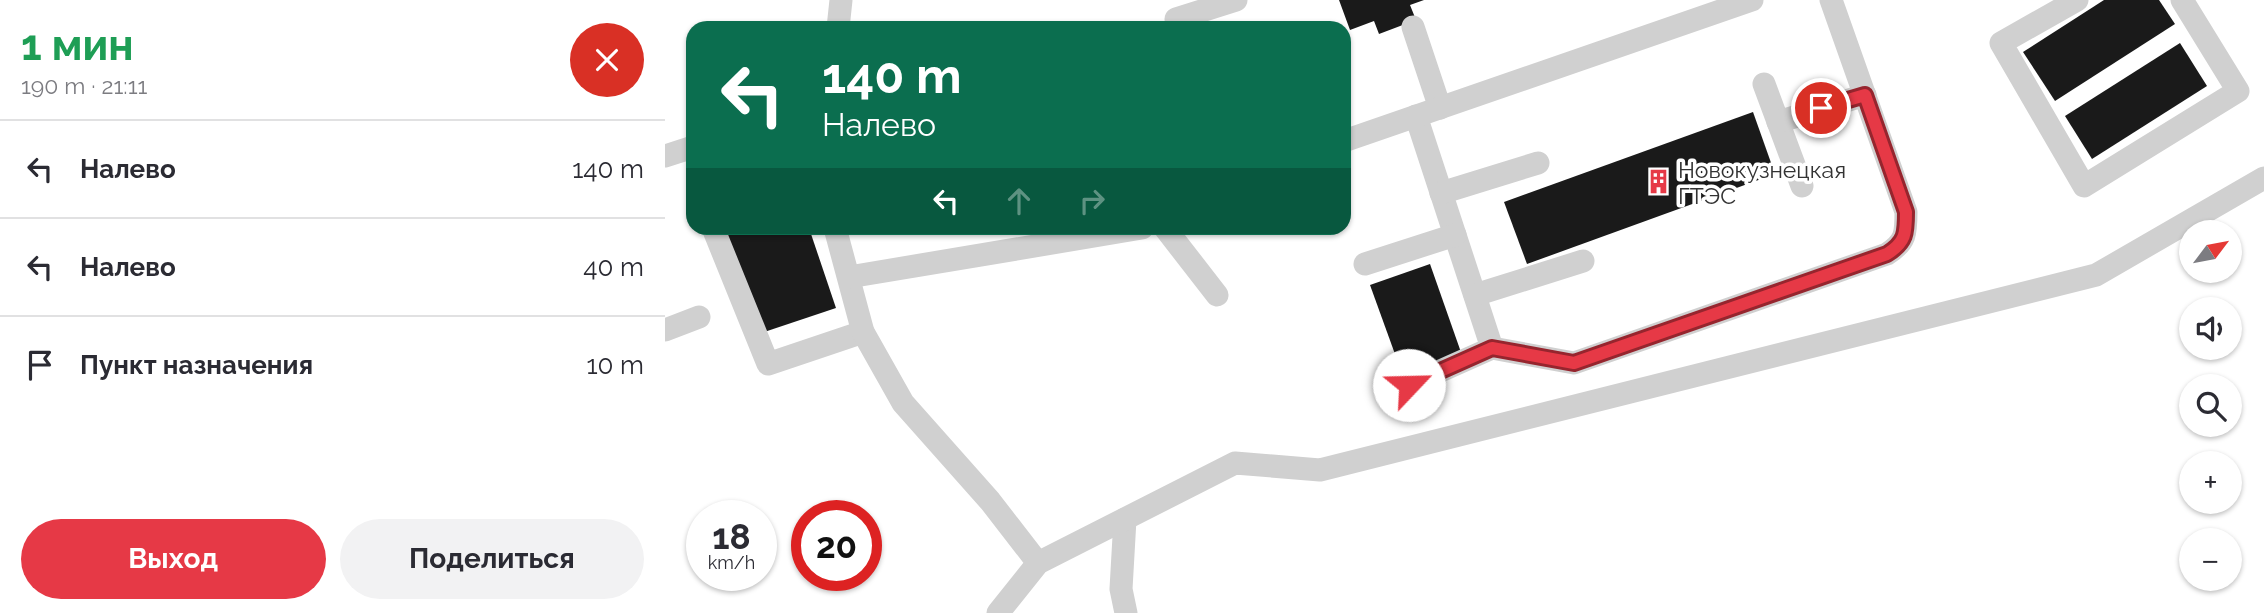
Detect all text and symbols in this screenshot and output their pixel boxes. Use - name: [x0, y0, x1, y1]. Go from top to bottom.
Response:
- text: 1 мин: [21, 21, 134, 70]
- button: close: [570, 23, 644, 97]
- text: 140 m: [822, 47, 962, 104]
- icon: left: [707, 49, 798, 140]
- text: 190 m · 21:11: [21, 72, 147, 99]
- pin: [1791, 78, 1851, 138]
- icon: arrive: [1802, 89, 1840, 127]
- text: Налево: [822, 106, 936, 143]
- icon: left: [21, 150, 59, 188]
- text: Налево: [80, 154, 176, 184]
- text: 140 m: [572, 154, 644, 184]
- place label: Новокузнецкая ГТЭС: [1678, 156, 1846, 209]
- building icon: Новокузнецкая ГТЭС: [1644, 168, 1672, 196]
- icon: left: [927, 182, 965, 220]
- icon: ahead: [1000, 182, 1038, 220]
- icon: right: [1073, 182, 1111, 220]
- north arrow: [2179, 220, 2242, 284]
- map controls: [2179, 220, 2242, 591]
- icon: left: [21, 248, 59, 286]
- text: Налево: [80, 252, 176, 282]
- text: 40 m: [583, 252, 644, 282]
- button: sound: [2179, 297, 2242, 360]
- icon: arrive: [21, 346, 59, 384]
- position arrow: [1372, 348, 1446, 422]
- text: Пункт назначения: [80, 350, 313, 380]
- text: 10 m: [586, 350, 644, 380]
- button: search: [2179, 374, 2242, 437]
- button: +: [2179, 451, 2242, 514]
- speed limit sign: 20: [791, 500, 882, 591]
- text: 18: [712, 516, 751, 557]
- button: Выход: [21, 519, 326, 599]
- button: Поделиться: [340, 519, 644, 599]
- button: −: [2179, 528, 2242, 591]
- text: km/h: [708, 552, 755, 573]

